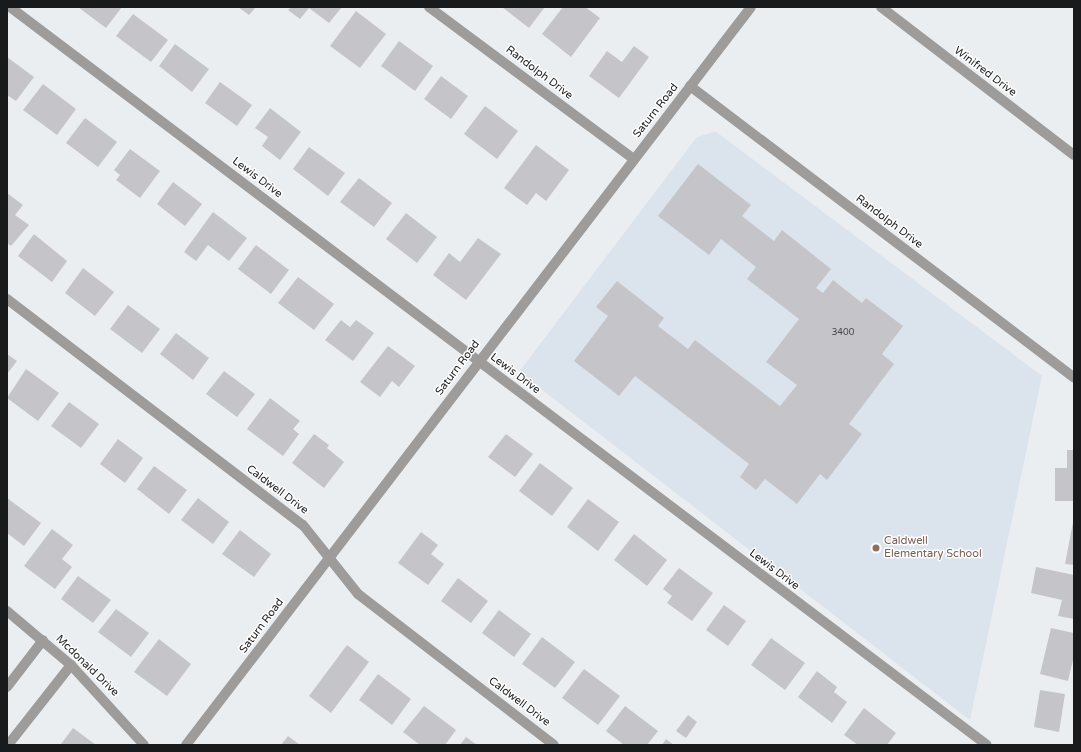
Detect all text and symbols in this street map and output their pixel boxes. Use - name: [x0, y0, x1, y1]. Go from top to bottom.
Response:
- street label: Randolph Drive: [503, 43, 575, 103]
- street label: Winifred Drive: [951, 44, 1019, 100]
- street label: Saturn Road: [631, 81, 681, 141]
- street label: Lewis Drive: [229, 155, 285, 201]
- street label: Randolph Drive: [853, 192, 925, 252]
- house number: 3400: [832, 328, 854, 338]
- street label: Saturn Road: [433, 338, 483, 398]
- street label: Lewis Drive: [487, 351, 543, 397]
- street label: Caldwell Drive: [244, 463, 310, 517]
- place label: Caldwell Elementary School: [884, 535, 982, 561]
- marker: Caldwell Elementary School: [871, 543, 881, 553]
- street label: Lewis Drive: [746, 547, 802, 593]
- street label: Saturn Road: [237, 596, 287, 656]
- street label: Mcdonald Drive: [53, 633, 121, 699]
- street label: Caldwell Drive: [486, 675, 552, 729]

